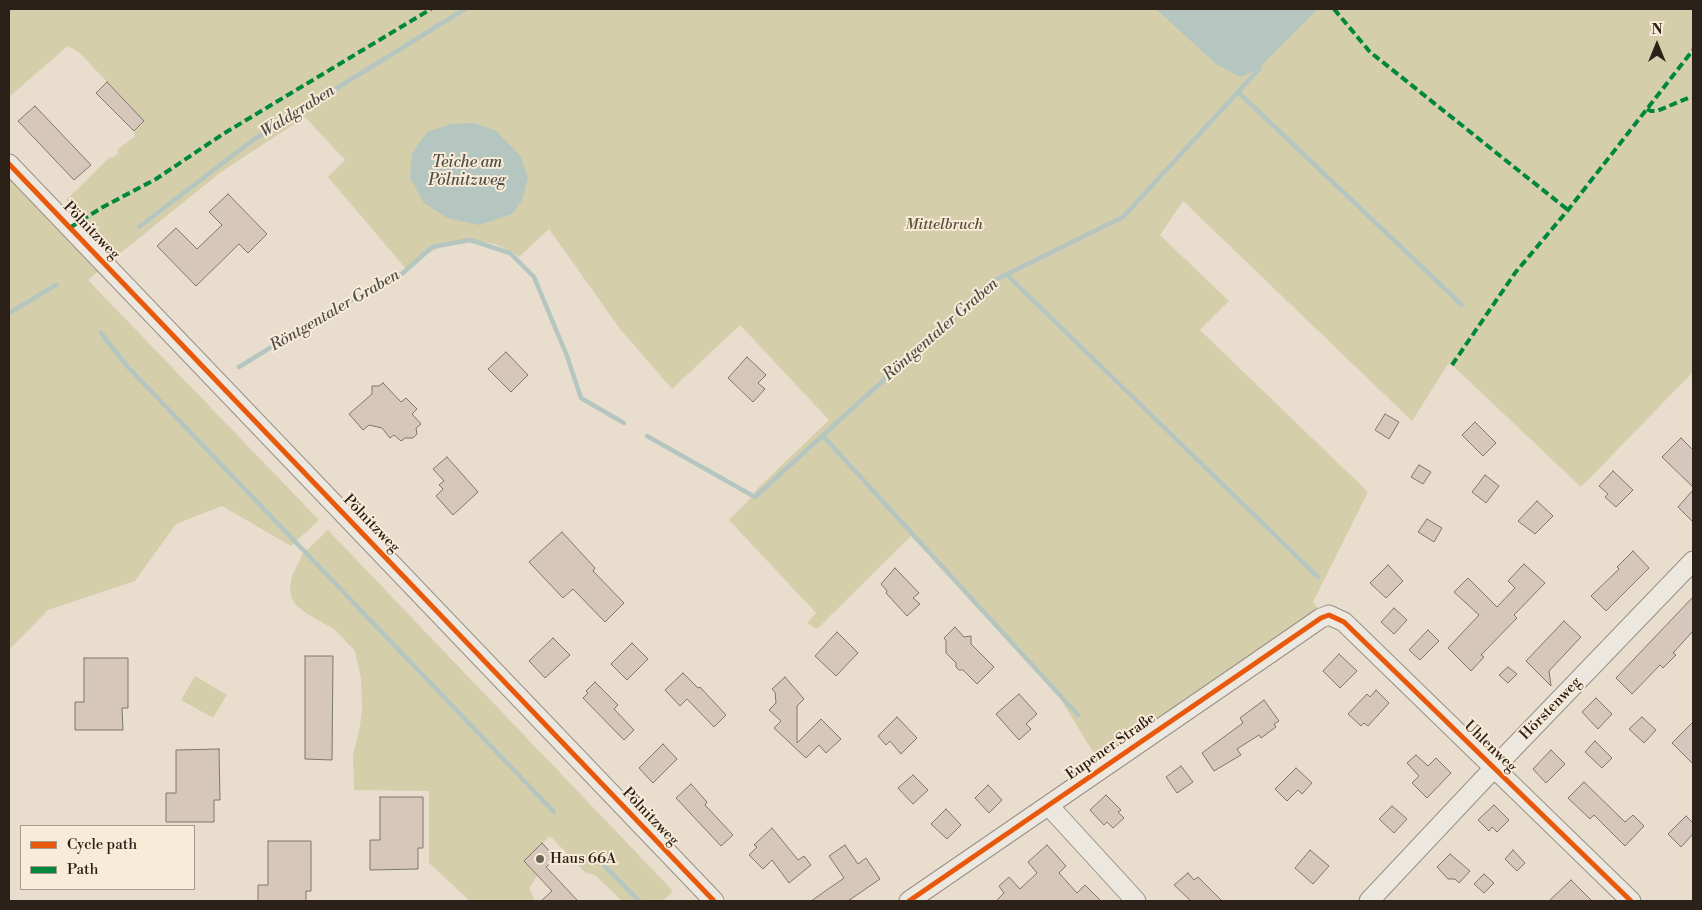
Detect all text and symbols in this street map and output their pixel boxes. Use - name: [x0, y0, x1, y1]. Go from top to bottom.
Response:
- north arrow: [1632, 20, 1682, 70]
- text: N: [1651, 21, 1663, 39]
- water label: Waldgraben: [257, 82, 339, 142]
- water label: Teiche am Pölnitzweg: [428, 153, 506, 191]
- street label: Pölnitzweg: [59, 198, 123, 264]
- park label: Mittelbruch: [905, 216, 983, 234]
- water label: Röntgentaler Graben: [267, 266, 403, 356]
- water label: Röntgentaler Graben: [879, 275, 1003, 385]
- street label: Pölnitzweg: [339, 491, 403, 557]
- street label: Hörstenweg: [1516, 674, 1586, 744]
- street label: Eupener Straße: [1063, 709, 1159, 785]
- street label: Uhlenweg: [1460, 717, 1520, 777]
- street label: Pölnitzweg: [618, 784, 682, 850]
- legend: [20, 825, 195, 890]
- text: Cycle path: [67, 835, 137, 854]
- place label: Haus 66A: [550, 850, 616, 868]
- marker: Haus 66A: [534, 853, 546, 865]
- text: Path: [67, 860, 99, 879]

